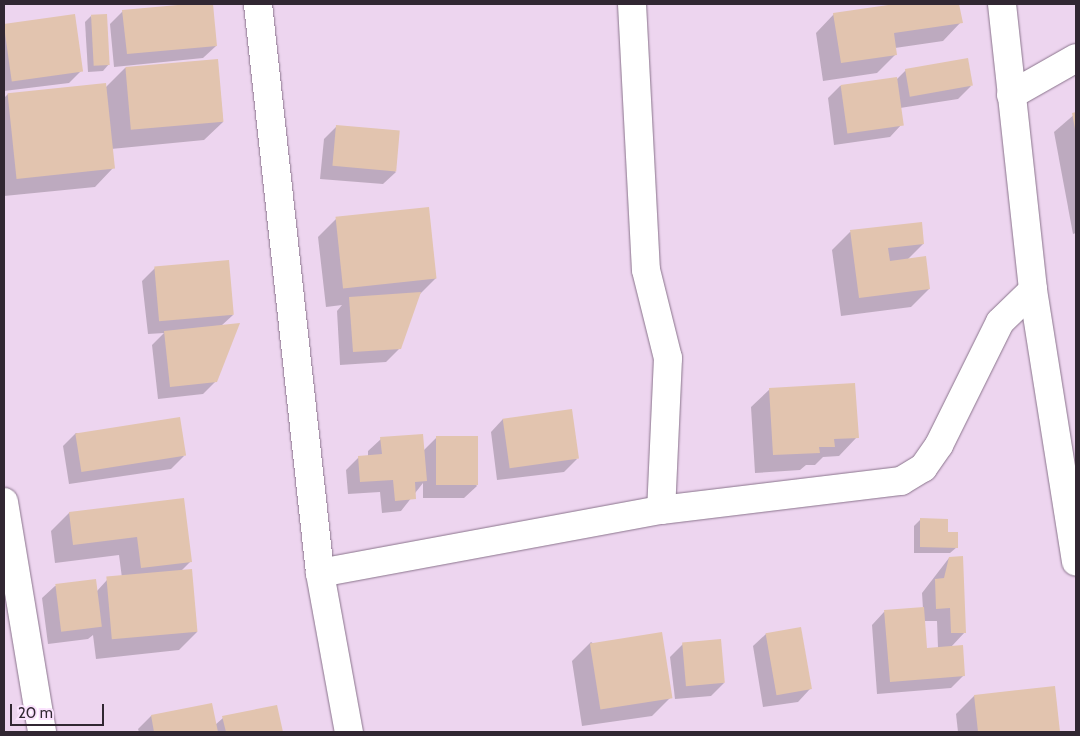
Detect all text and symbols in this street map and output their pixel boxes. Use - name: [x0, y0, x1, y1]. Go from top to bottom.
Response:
- scale bar: [12, 694, 106, 726]
- text: 20 m: [18, 704, 53, 722]

